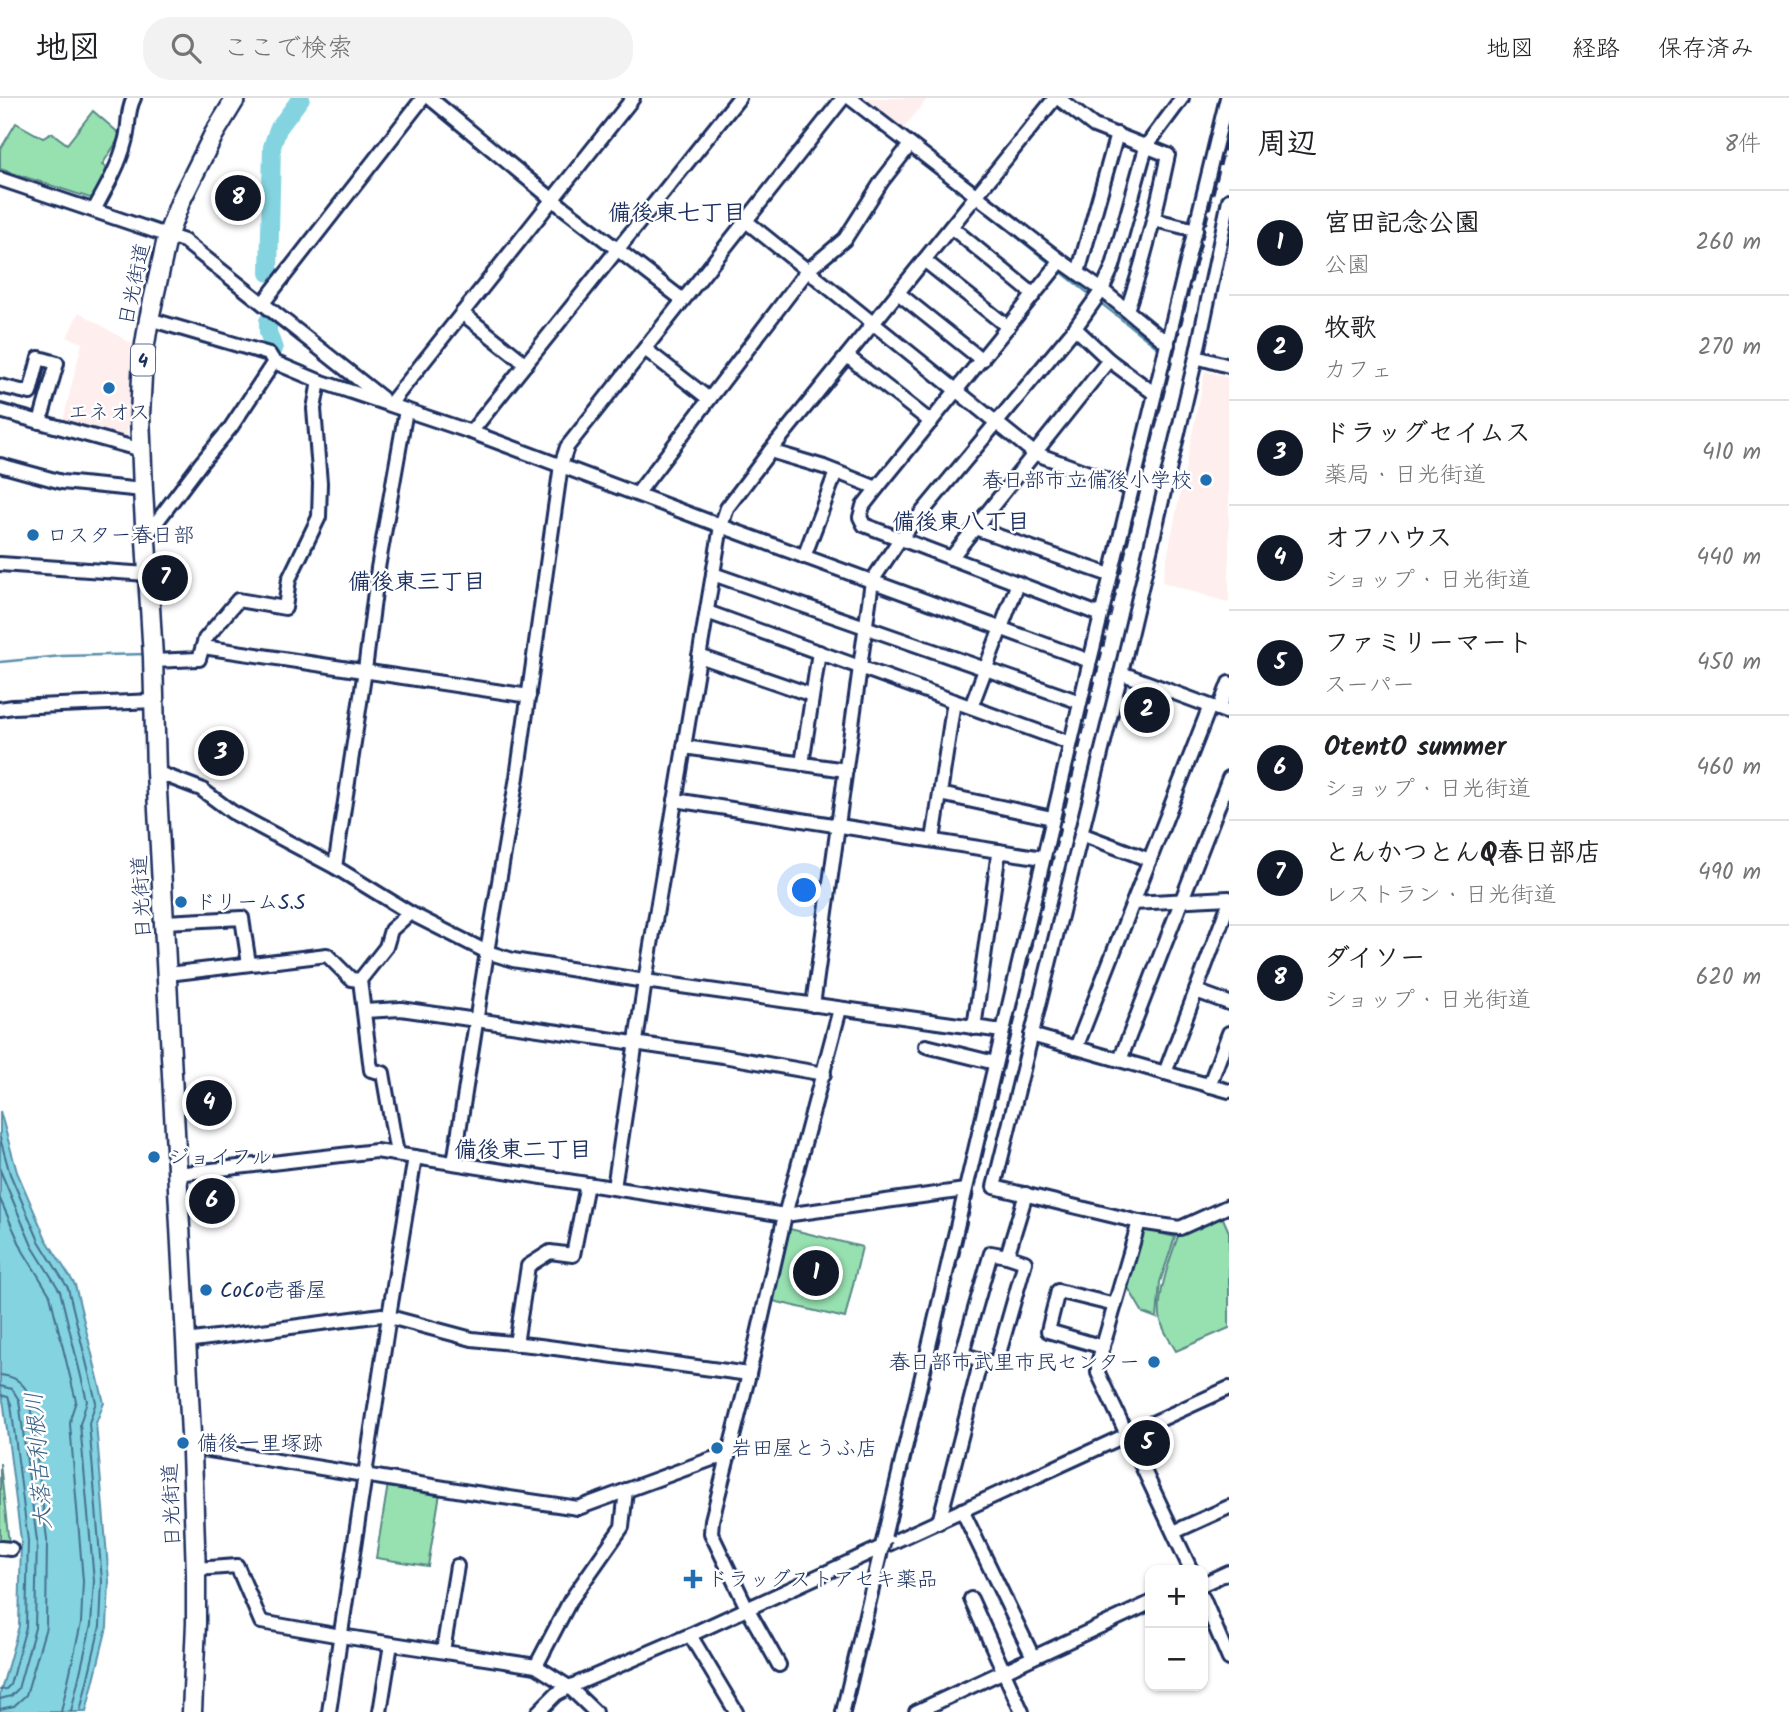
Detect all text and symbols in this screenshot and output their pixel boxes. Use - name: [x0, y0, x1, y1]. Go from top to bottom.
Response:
- search box: [143, 17, 633, 80]
- text: 地図: [35, 23, 101, 76]
- text: ここで検索: [223, 28, 353, 70]
- icon: search: [167, 29, 205, 67]
- text: 地図: [1486, 30, 1534, 69]
- text: 経路: [1572, 30, 1620, 69]
- text: 保存済み: [1658, 30, 1754, 69]
- text: 周辺: [1257, 121, 1317, 169]
- text: 8件: [1724, 127, 1761, 163]
- pin: 8: [215, 172, 261, 224]
- district label: 備後東七丁目: [608, 196, 746, 232]
- text: 宮田記念公園: [1324, 203, 1480, 245]
- text: 1: [1277, 225, 1283, 261]
- text: 260 m: [1696, 225, 1761, 261]
- street label: 日光街道: [111, 240, 160, 329]
- text: 公園: [1324, 248, 1370, 284]
- text: 牧歌: [1324, 308, 1376, 350]
- text: 2: [1273, 330, 1287, 366]
- text: 270 m: [1698, 330, 1761, 366]
- road number: 4: [131, 344, 155, 376]
- text: カフェ: [1324, 353, 1393, 389]
- marker: エネオス: [101, 380, 117, 396]
- place label: エネオス: [68, 397, 150, 430]
- text: ドラッグセイムス: [1324, 413, 1531, 455]
- text: 3: [1274, 435, 1286, 471]
- text: 410 m: [1702, 435, 1761, 471]
- text: 薬局 · 日光街道: [1324, 458, 1486, 494]
- place label: 春日部市立備後小学校: [982, 465, 1192, 498]
- marker: 春日部市立備後小学校: [1198, 472, 1214, 488]
- district label: 備後東八丁目: [892, 505, 1030, 541]
- text: オフハウス: [1324, 518, 1452, 560]
- place label: ロスター春日部: [47, 520, 194, 553]
- marker: ロスター春日部: [25, 527, 41, 543]
- text: 4: [1274, 540, 1286, 576]
- text: 440 m: [1697, 540, 1761, 576]
- pin: 7: [142, 552, 188, 604]
- text: ショップ · 日光街道: [1324, 563, 1531, 599]
- district label: 備後東三丁目: [348, 565, 486, 601]
- text: ファミリーマート: [1324, 623, 1533, 665]
- text: 5: [1274, 645, 1286, 681]
- text: 450 m: [1697, 645, 1761, 681]
- text: スーパー: [1324, 668, 1415, 704]
- pin: 2: [1124, 684, 1170, 736]
- pin: 3: [198, 727, 244, 779]
- text: OtentO summer: [1324, 727, 1506, 769]
- text: 6: [1274, 750, 1286, 786]
- text: 460 m: [1697, 750, 1761, 786]
- text: ショップ · 日光街道: [1324, 772, 1531, 808]
- text: とんかつとんQ春日部店: [1324, 833, 1601, 875]
- street label: 日光街道: [124, 854, 161, 940]
- text: 7: [1275, 855, 1285, 891]
- text: 490 m: [1698, 855, 1761, 891]
- your location: [787, 873, 821, 907]
- text: レストラン · 日光街道: [1324, 878, 1557, 914]
- place label: ドリームS.S: [195, 887, 305, 920]
- marker: ドリームS.S: [173, 894, 189, 910]
- text: ダイソー: [1324, 938, 1425, 980]
- text: 8: [1273, 960, 1287, 996]
- text: 620 m: [1696, 960, 1761, 996]
- text: ショップ · 日光街道: [1324, 983, 1531, 1019]
- pin: 4: [186, 1077, 232, 1129]
- district label: 備後東二丁目: [454, 1133, 592, 1169]
- place label: ジョイフル: [168, 1142, 272, 1175]
- marker: ジョイフル: [146, 1149, 162, 1165]
- pin: 6: [189, 1175, 235, 1227]
- pin: 1: [793, 1247, 839, 1299]
- place label: CoCo壱番屋: [220, 1275, 327, 1308]
- marker: CoCo壱番屋: [198, 1282, 214, 1298]
- place label: 春日部市武里市民センター: [889, 1347, 1140, 1380]
- marker: 春日部市武里市民センター: [1146, 1354, 1162, 1370]
- water label: 大落古利根川: [17, 1391, 63, 1531]
- pin: 5: [1124, 1417, 1170, 1469]
- place label: 備後一里塚跡: [197, 1428, 323, 1461]
- place label: 岩田屋とうふ店: [731, 1433, 877, 1466]
- marker: 備後一里塚跡: [175, 1435, 191, 1451]
- marker: 岩田屋とうふ店: [709, 1440, 725, 1456]
- street label: 日光街道: [155, 1462, 190, 1547]
- place label: ドラッグストアセキ薬品: [707, 1564, 938, 1597]
- map controls: [1145, 1565, 1208, 1691]
- button: +: [1145, 1565, 1208, 1628]
- marker: ドラッグストアセキ薬品: [685, 1571, 701, 1587]
- button: −: [1145, 1628, 1208, 1691]

